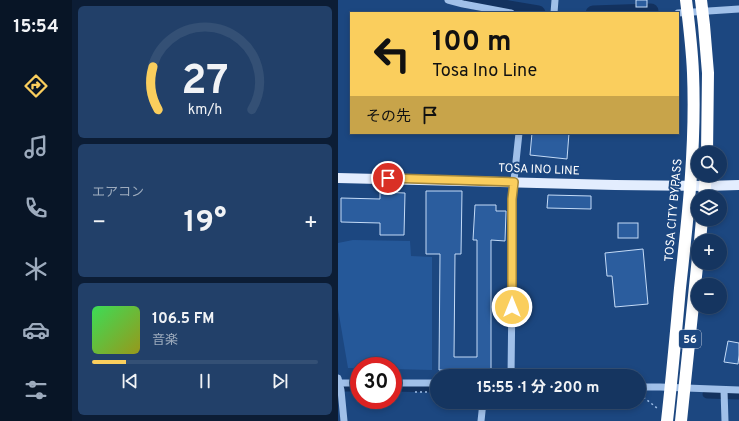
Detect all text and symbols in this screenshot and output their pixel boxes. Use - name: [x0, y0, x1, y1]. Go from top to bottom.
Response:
- text: 15:54: [13, 16, 59, 39]
- text: 100 m: [432, 25, 512, 61]
- icon: left: [366, 28, 418, 80]
- text: 27: [181, 56, 229, 109]
- text: Tosa Ino Line: [432, 60, 537, 83]
- icon: directions: [22, 72, 50, 100]
- text: km/h: [188, 101, 222, 119]
- icon: arrive: [419, 104, 441, 126]
- text: その先: [366, 108, 411, 127]
- icon: music: [22, 133, 50, 161]
- map controls: [691, 146, 727, 314]
- button: search: [691, 146, 727, 182]
- street label: TOSA CITY BYPASS: [662, 158, 686, 262]
- pin: [371, 161, 405, 195]
- street label: TOSA INO LINE: [498, 161, 580, 179]
- icon: arrive: [377, 167, 399, 189]
- text: エアコン: [92, 185, 144, 201]
- button: layers: [691, 190, 727, 226]
- icon: phone: [22, 194, 50, 222]
- text: 19°: [184, 205, 226, 242]
- text: −: [92, 210, 106, 237]
- text: +: [304, 210, 318, 237]
- button: +: [691, 234, 727, 270]
- icon: climate: [22, 255, 50, 283]
- button: −: [691, 278, 727, 314]
- position arrow: [491, 286, 533, 328]
- text: 106.5 FM: [152, 310, 214, 329]
- icon: car: [22, 316, 50, 344]
- road number: 56: [679, 330, 701, 348]
- text: 音楽: [152, 333, 178, 349]
- speed limit sign: 30: [350, 357, 402, 409]
- icon: previous: [119, 370, 141, 392]
- icon: pause: [194, 370, 216, 392]
- icon: next: [269, 370, 291, 392]
- icon: filters: [22, 376, 50, 404]
- text: 15:55 · 1 分 · 200 m: [477, 379, 599, 398]

